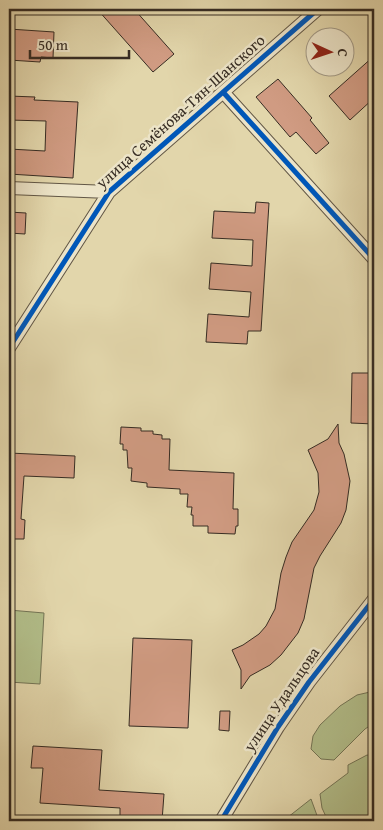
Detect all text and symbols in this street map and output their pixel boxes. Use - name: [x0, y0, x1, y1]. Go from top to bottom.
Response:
- scale bar: [30, 28, 129, 60]
- street label: улица Семёнова-Тян-Шанского: [89, 28, 270, 194]
- north arrow: [306, 28, 356, 78]
- text: 50 m: [38, 34, 69, 55]
- text: С: [333, 48, 353, 57]
- street label: улица Удальцова: [236, 641, 325, 757]

